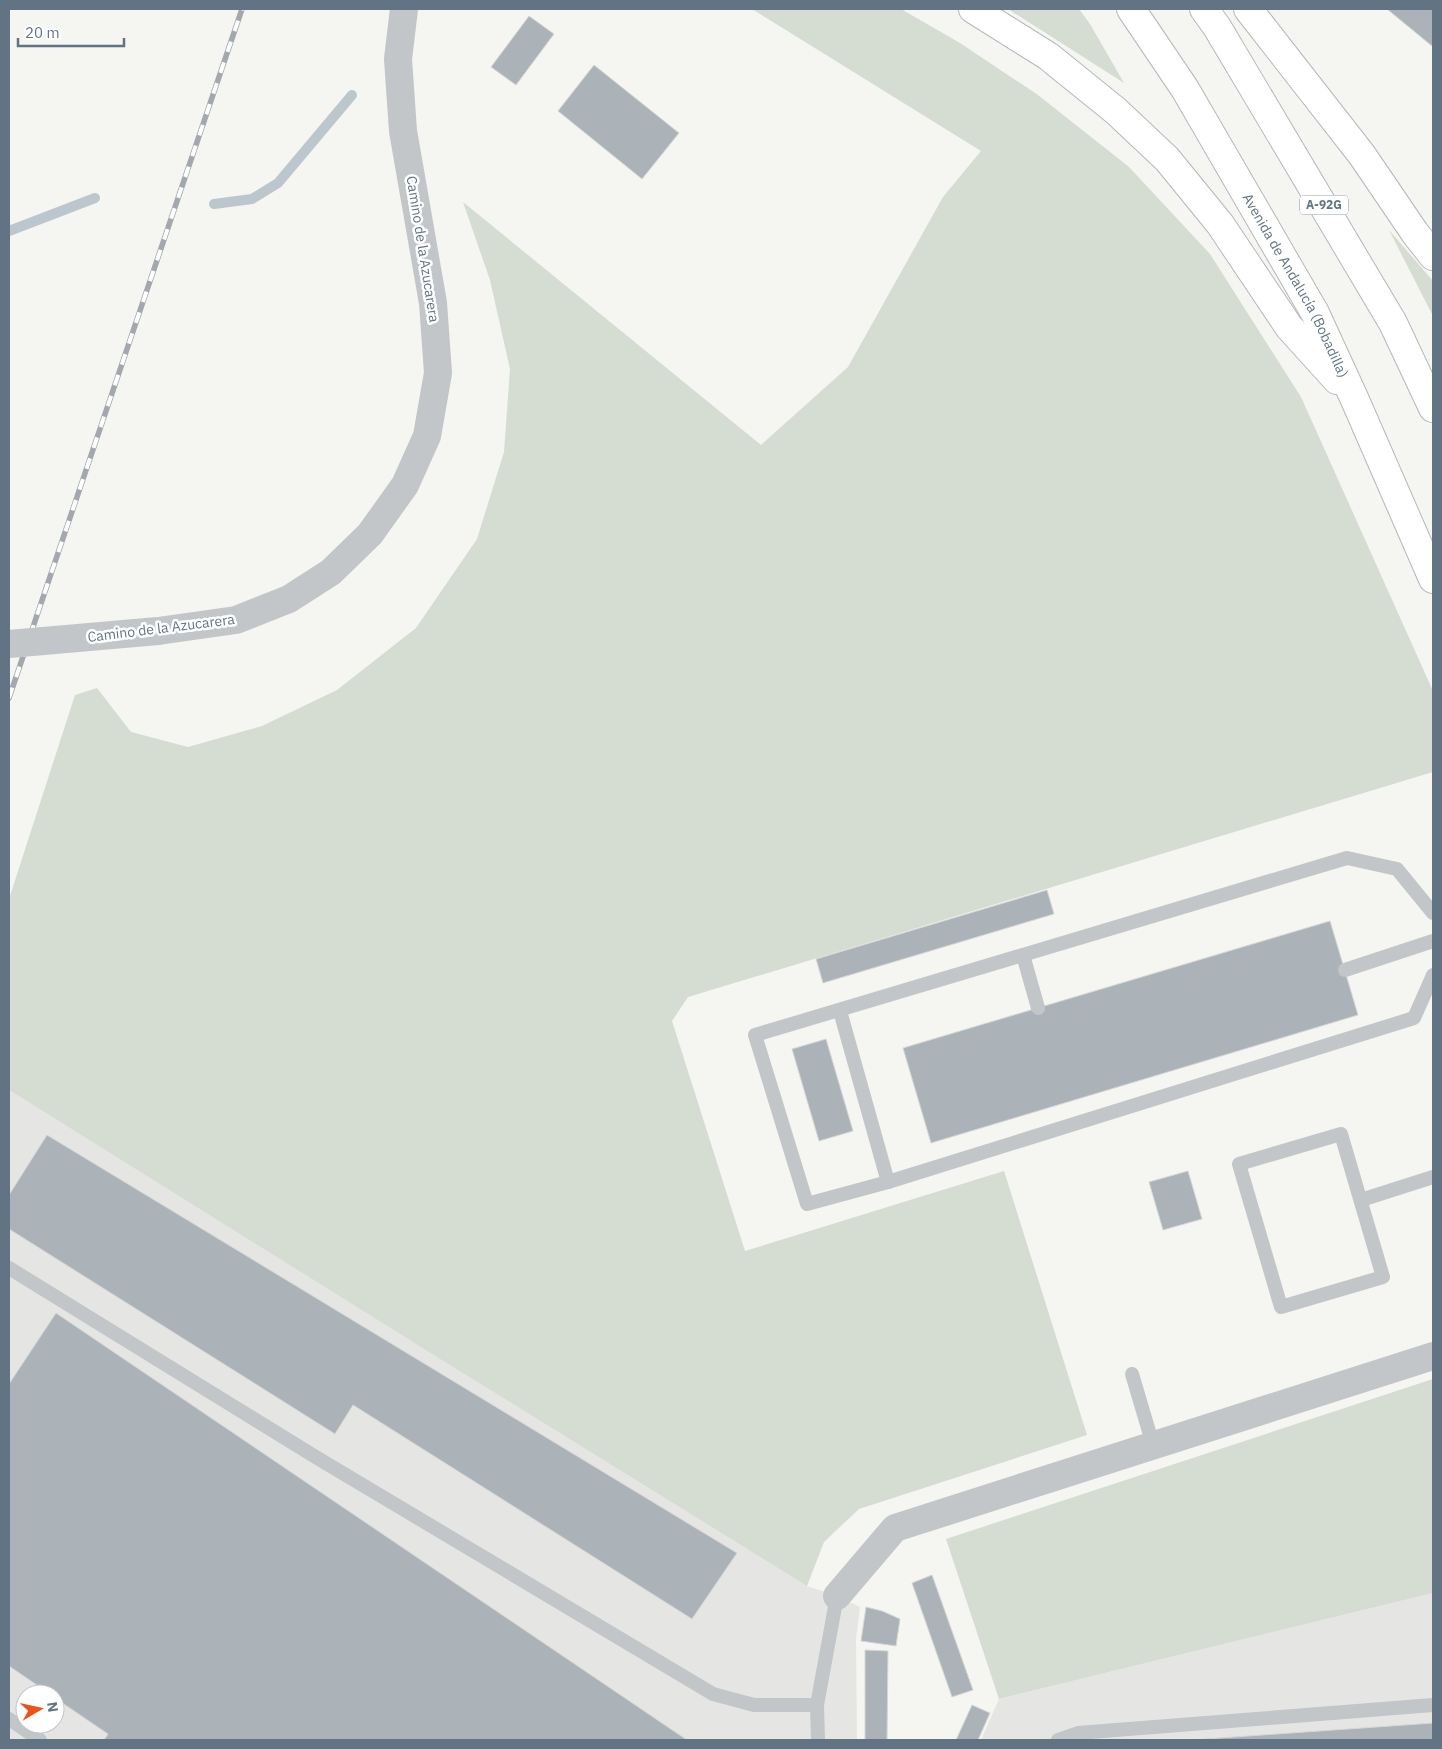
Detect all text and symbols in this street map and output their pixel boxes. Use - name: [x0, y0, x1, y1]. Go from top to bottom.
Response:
- scale bar: [18, 15, 124, 47]
- text: 20 m: [25, 23, 60, 42]
- street label: Camino de la Azucarera: [403, 174, 444, 324]
- street label: Avenida de Andalucía (Bobadilla): [1238, 190, 1352, 380]
- road number: A-92G: [1300, 196, 1348, 214]
- street label: Camino de la Azucarera: [86, 610, 236, 646]
- north arrow: [15, 1684, 65, 1734]
- text: N: [43, 1701, 63, 1713]

